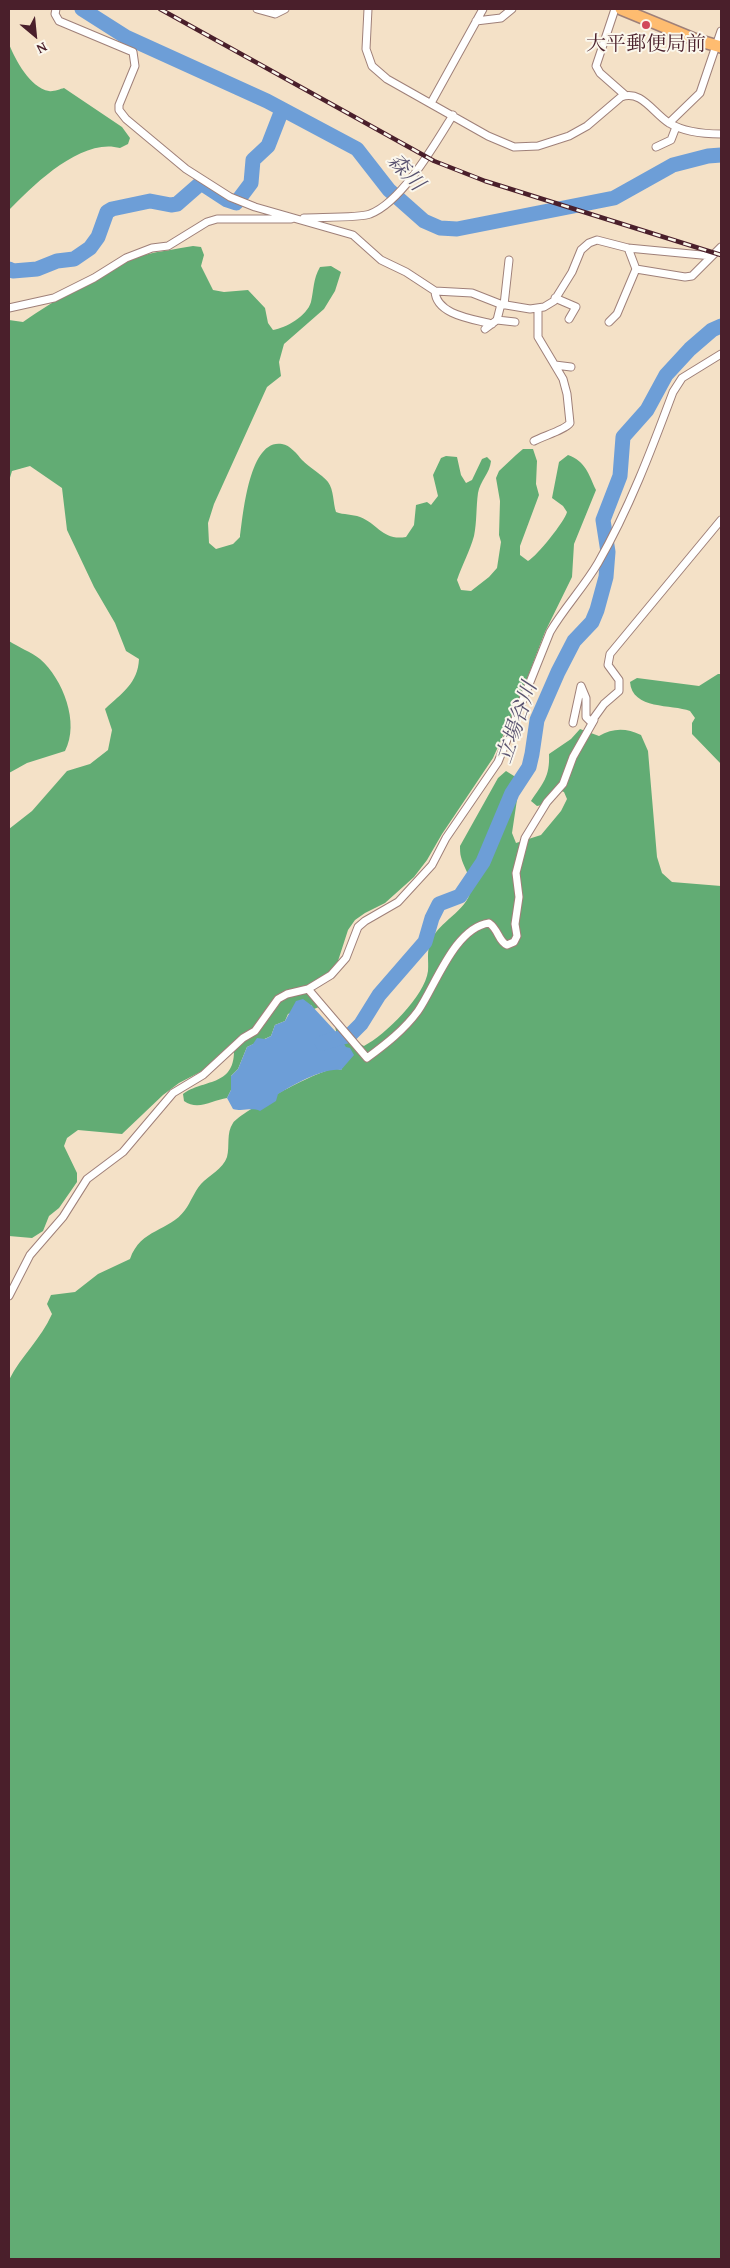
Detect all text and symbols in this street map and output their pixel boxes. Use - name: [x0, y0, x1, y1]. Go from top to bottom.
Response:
- north arrow: [10, 10, 60, 60]
- marker: 大平郵便局前: [640, 19, 652, 31]
- place label: 大平郵便局前: [586, 33, 706, 57]
- text: N: [33, 37, 51, 59]
- water label: 森川: [381, 149, 429, 197]
- water label: 立場谷川: [492, 679, 544, 767]

